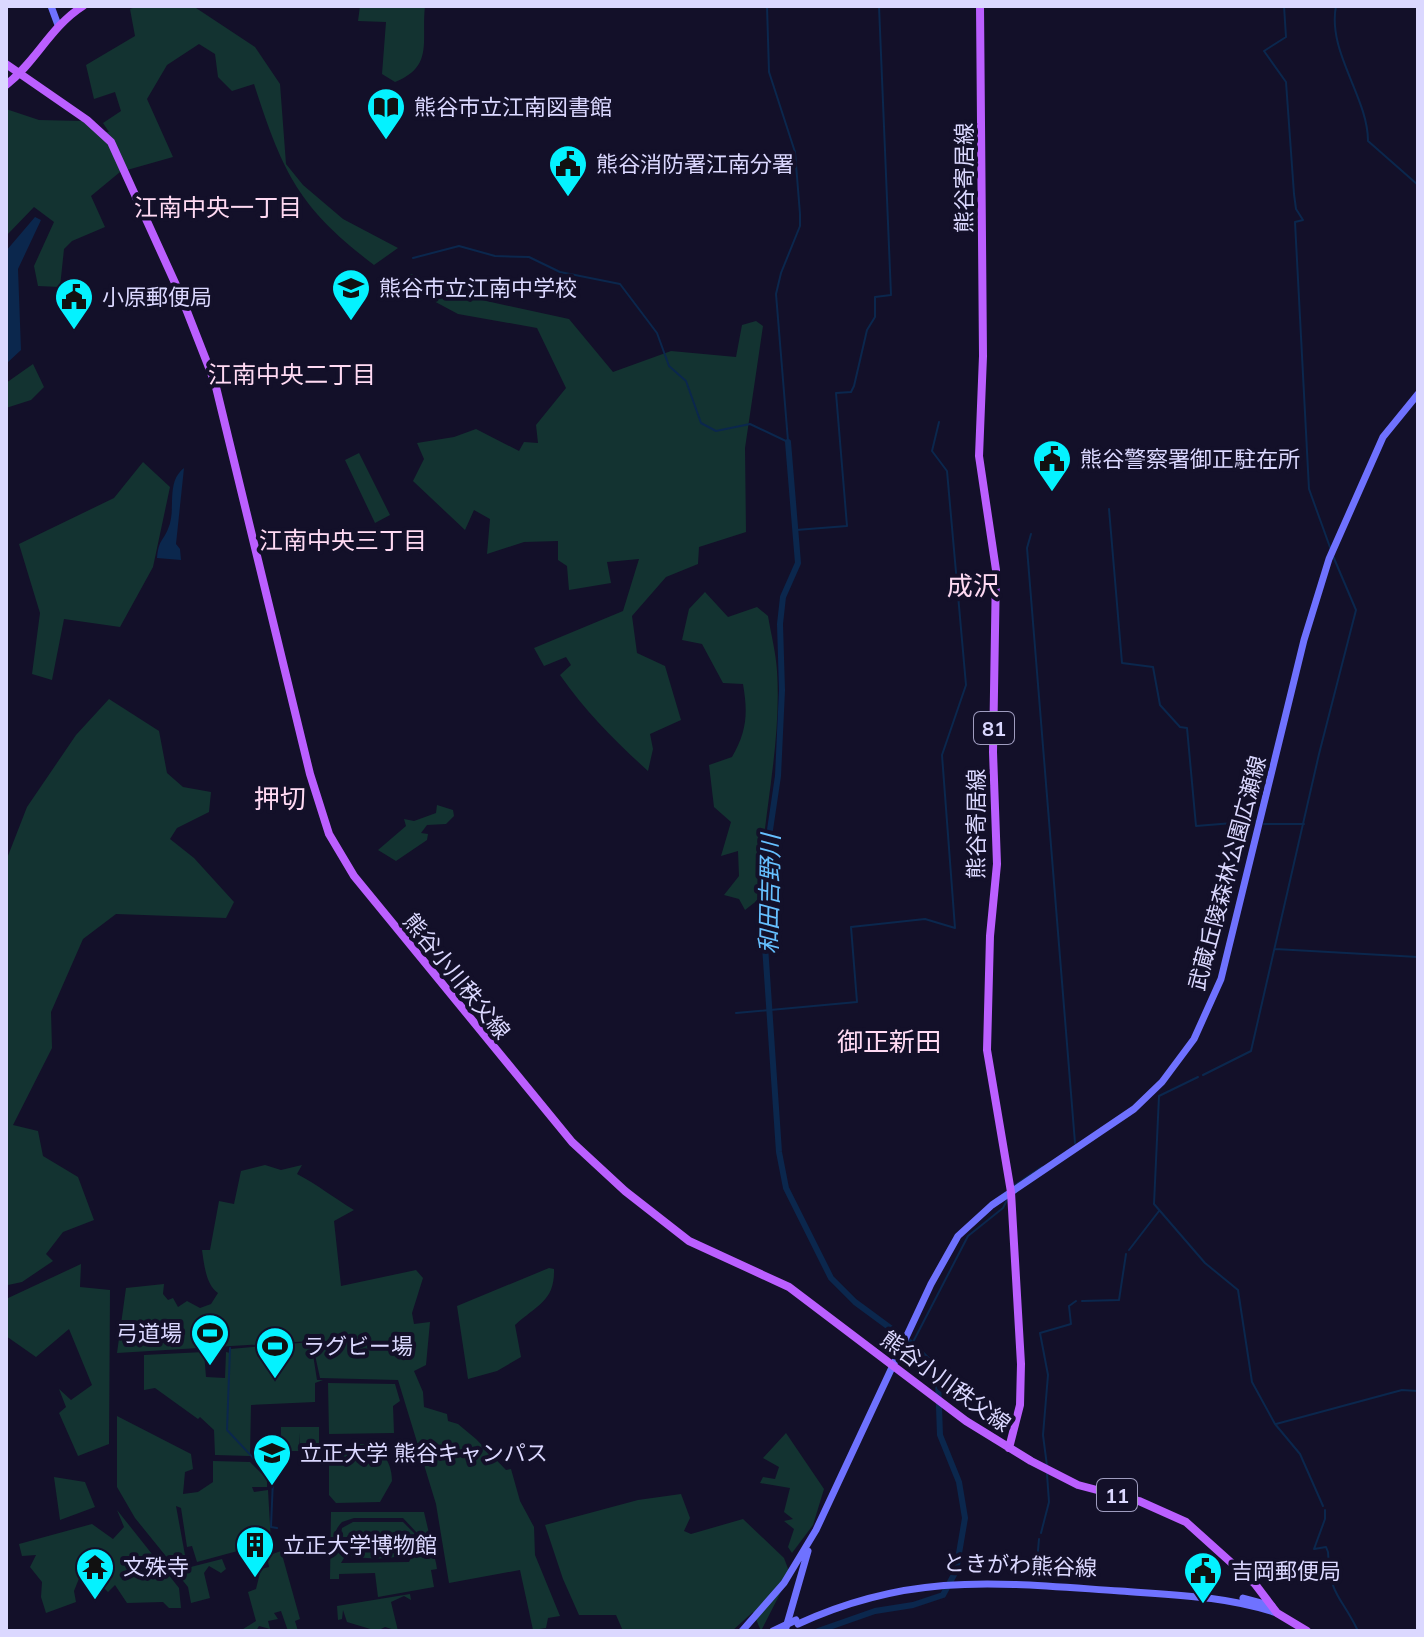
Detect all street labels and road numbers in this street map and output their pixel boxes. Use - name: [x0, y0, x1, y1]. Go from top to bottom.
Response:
- street label: 熊谷寄居線: [950, 123, 978, 233]
- road number: 81: [974, 712, 1014, 744]
- street label: 武蔵丘陵森林公園広瀬線: [1182, 752, 1272, 994]
- street label: 熊谷寄居線: [962, 769, 990, 879]
- street label: 熊谷小川秩父線: [398, 907, 516, 1045]
- street label: 熊谷小川秩父線: [875, 1324, 1017, 1438]
- road number: 11: [1097, 1479, 1137, 1511]
- street label: ときがわ熊谷線: [943, 1548, 1097, 1582]

